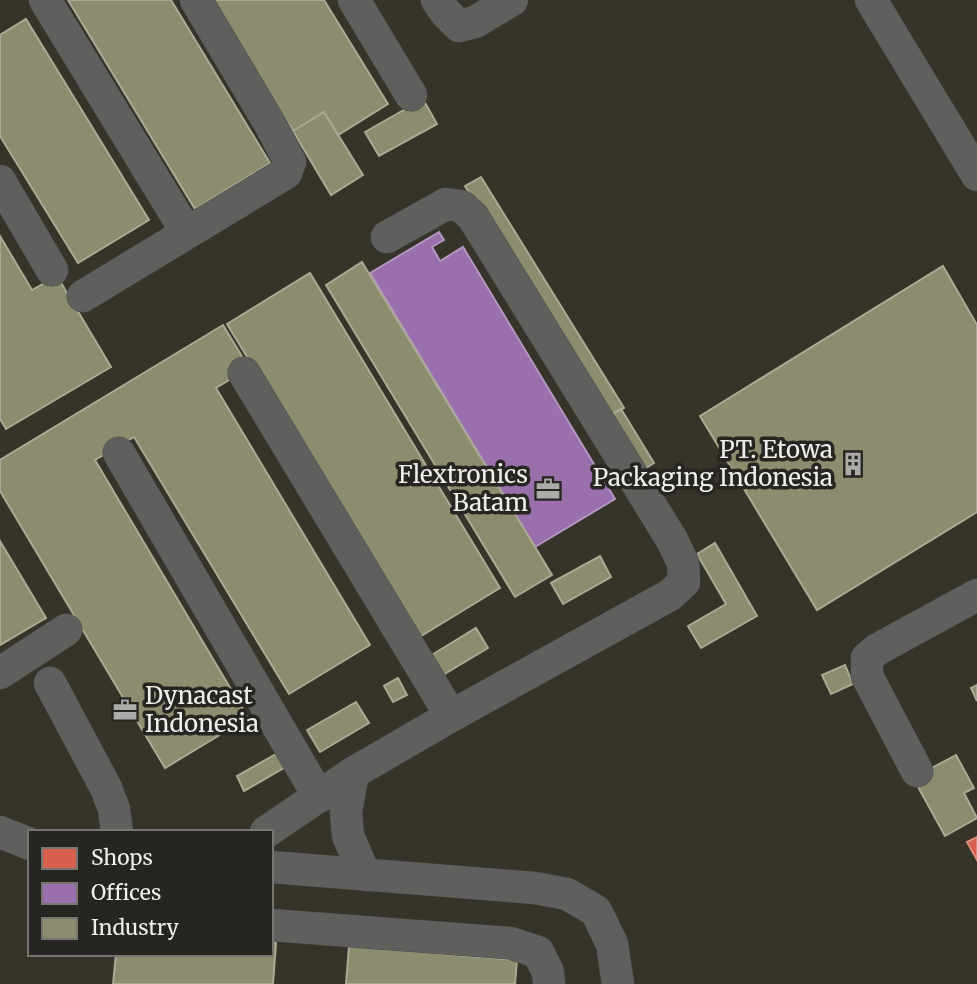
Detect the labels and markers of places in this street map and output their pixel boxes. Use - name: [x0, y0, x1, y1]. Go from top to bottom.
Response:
- place label: PT. Etowa Packaging Indonesia: [593, 434, 833, 493]
- building icon: PT. Etowa Packaging Indonesia: [839, 450, 867, 478]
- place label: Flextronics Batam: [398, 459, 528, 518]
- office icon: Flextronics Batam: [534, 475, 562, 503]
- place label: Dynacast Indonesia: [145, 680, 259, 739]
- office icon: Dynacast Indonesia: [111, 696, 139, 724]

